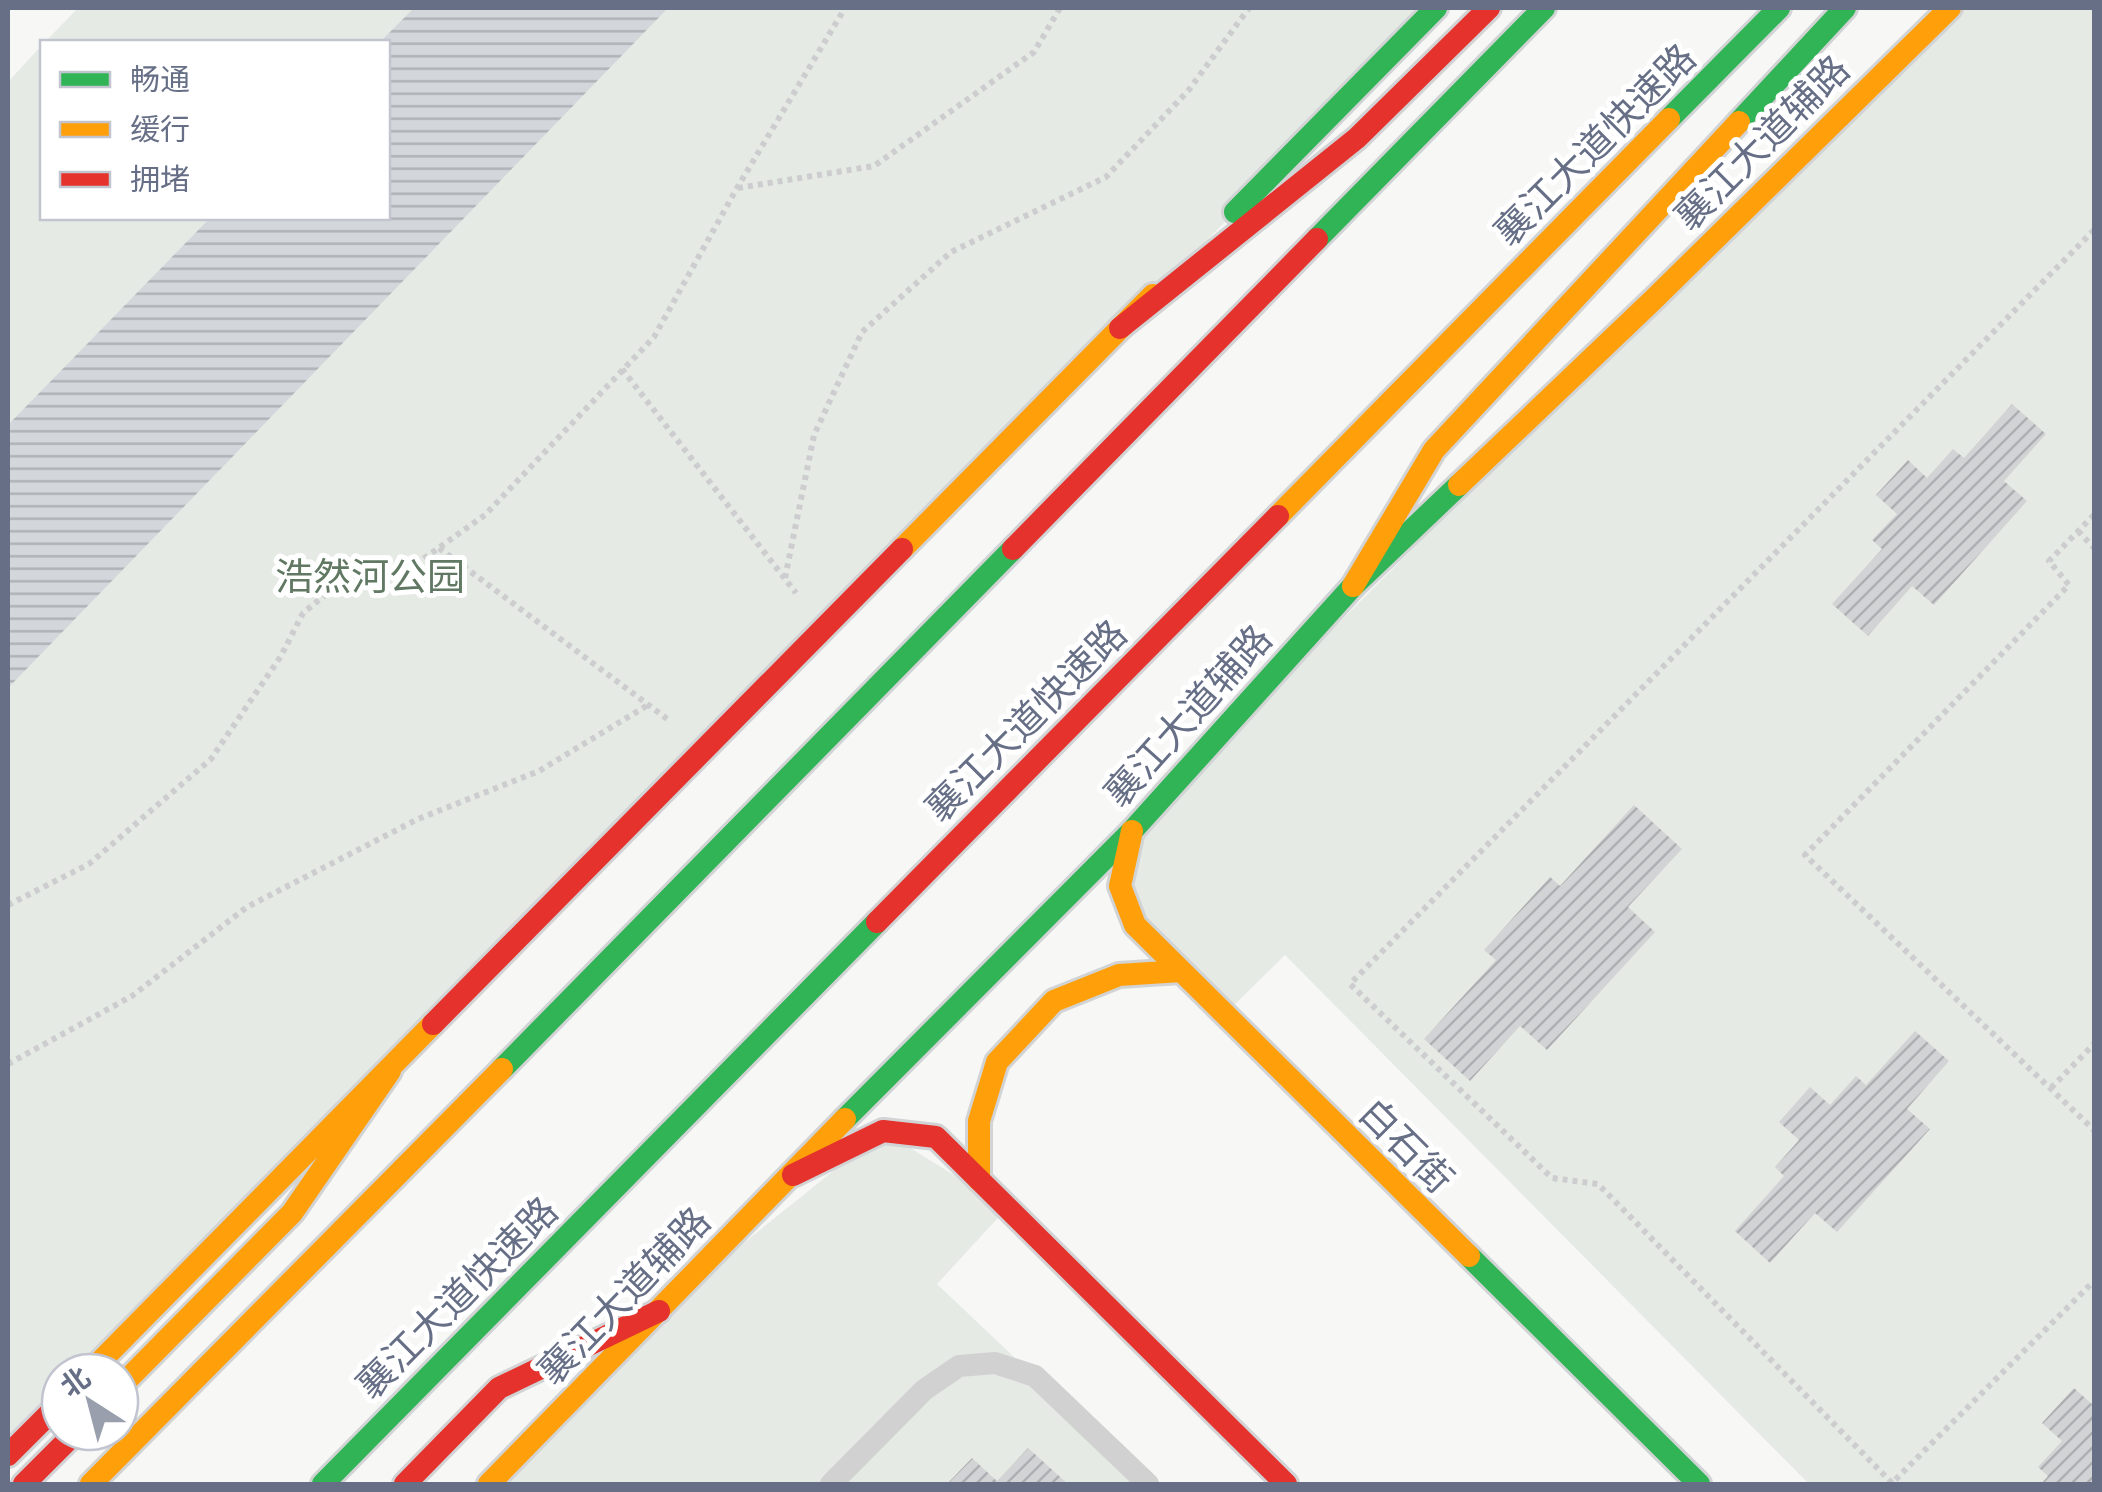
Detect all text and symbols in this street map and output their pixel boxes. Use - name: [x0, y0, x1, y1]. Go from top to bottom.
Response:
- street label: 襄江大道快速路: [1484, 34, 1706, 256]
- legend: [40, 40, 390, 220]
- street label: 襄江大道辅路: [1664, 45, 1860, 241]
- text: 畅通: [130, 60, 190, 99]
- text: 缓行: [130, 110, 190, 149]
- text: 拥堵: [130, 160, 190, 199]
- park label: 浩然河公园: [275, 553, 465, 601]
- street label: 襄江大道快速路: [915, 610, 1137, 832]
- street label: 襄江大道辅路: [1094, 615, 1282, 817]
- street label: 白石街: [1349, 1089, 1463, 1203]
- street label: 襄江大道快速路: [346, 1187, 568, 1409]
- street label: 襄江大道辅路: [528, 1197, 720, 1395]
- north arrow: [40, 1352, 140, 1452]
- text: 北: [53, 1359, 97, 1405]

